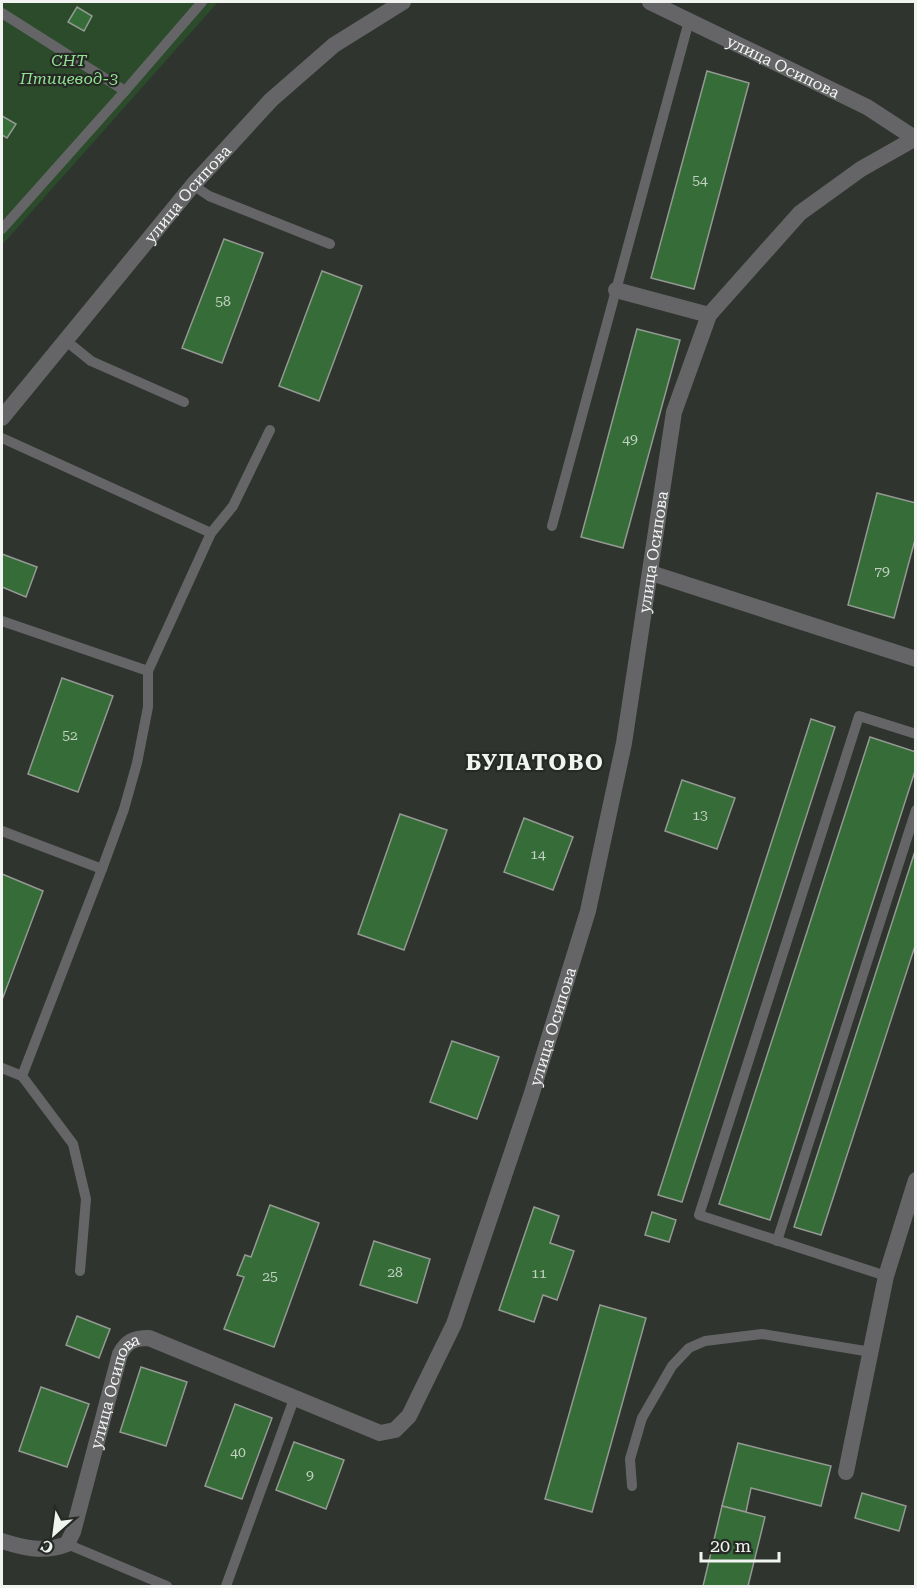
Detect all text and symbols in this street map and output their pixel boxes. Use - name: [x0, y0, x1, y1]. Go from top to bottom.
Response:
- street label: улица Осипова: [723, 32, 843, 102]
- park label: СНТ Птицевод-3: [19, 51, 118, 88]
- street label: улица Осипова: [140, 141, 235, 247]
- house number: 54: [692, 172, 708, 188]
- house number: 58: [215, 293, 231, 309]
- house number: 49: [622, 431, 638, 447]
- street label: улица Осипова: [635, 489, 672, 614]
- house number: 79: [874, 563, 890, 579]
- house number: 52: [62, 727, 78, 743]
- district label: БУЛАТОВО: [466, 750, 604, 775]
- house number: 13: [692, 807, 708, 823]
- house number: 14: [530, 846, 546, 862]
- street label: улица Осипова: [526, 965, 580, 1088]
- house number: 28: [387, 1264, 403, 1280]
- house number: 11: [531, 1265, 547, 1281]
- house number: 25: [262, 1268, 278, 1284]
- street label: улица Осипова: [86, 1330, 142, 1451]
- house number: 40: [230, 1444, 246, 1460]
- house number: 9: [306, 1467, 314, 1483]
- north arrow: [24, 1504, 84, 1564]
- scale bar: [701, 1525, 779, 1563]
- text: 20 m: [710, 1535, 751, 1556]
- text: С: [38, 1536, 57, 1558]

